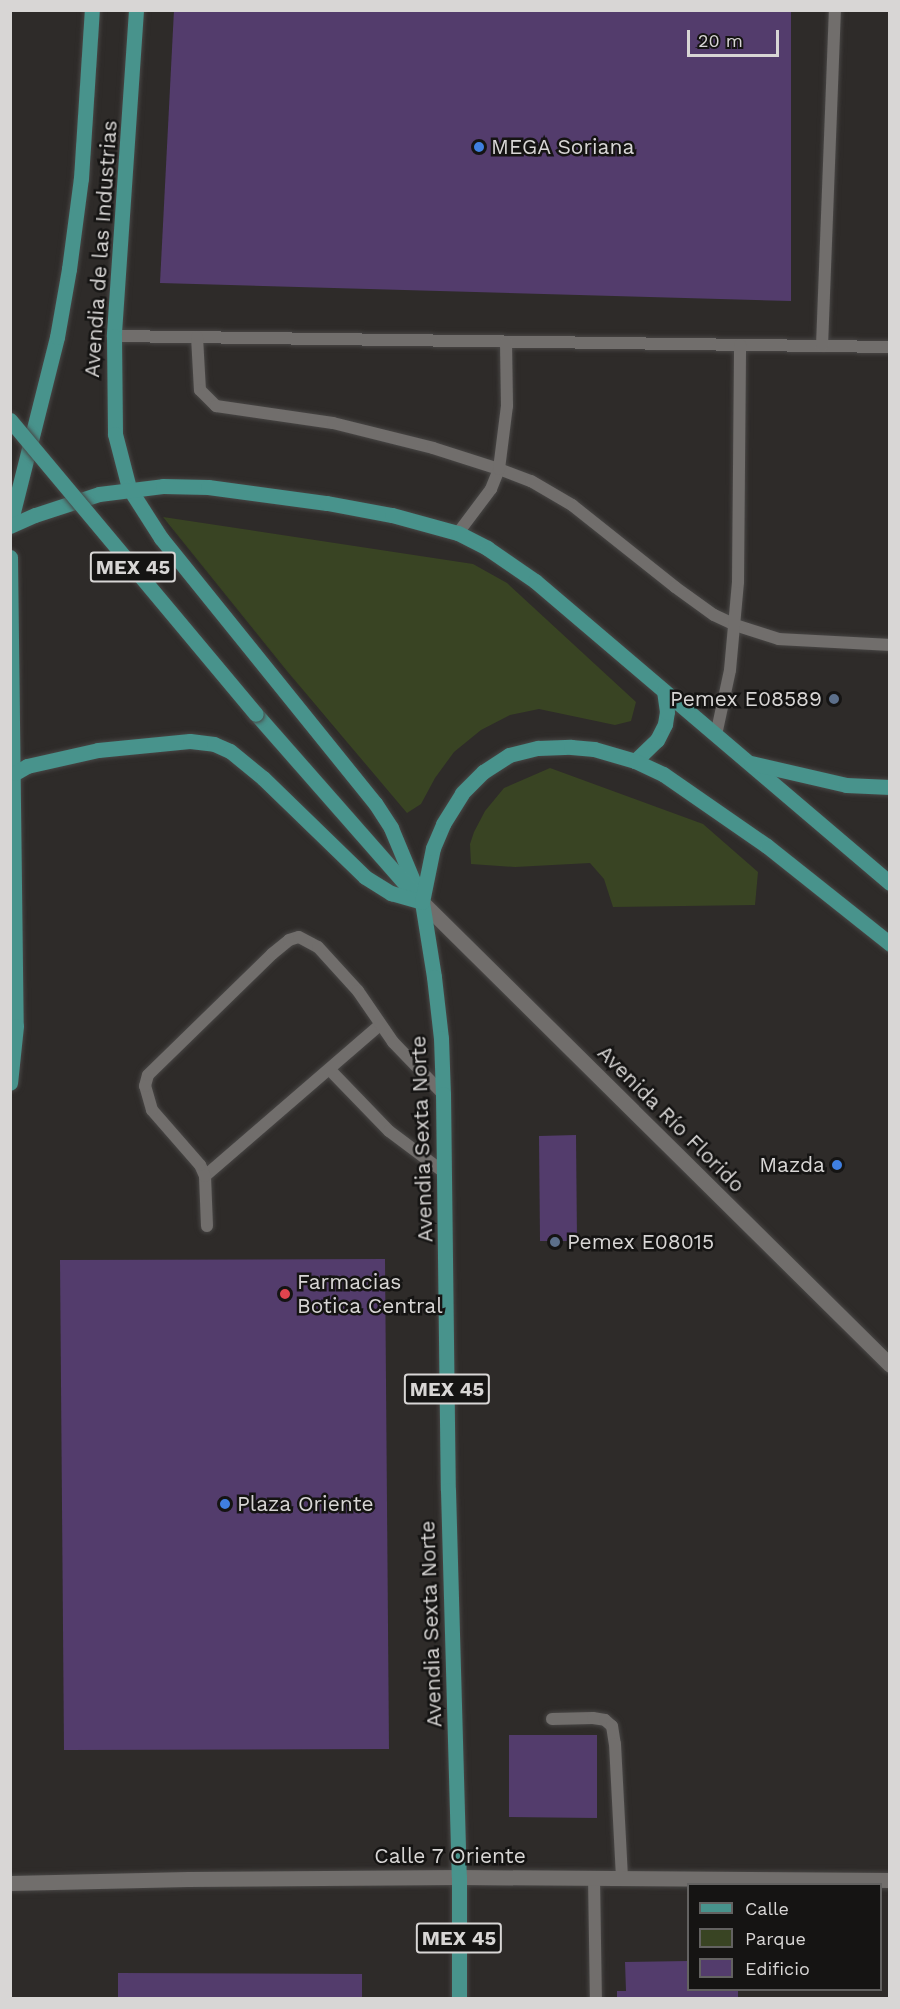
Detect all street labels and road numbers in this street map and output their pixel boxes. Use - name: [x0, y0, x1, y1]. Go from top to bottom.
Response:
- street label: Avendia de las Industrias: [79, 119, 123, 379]
- road number: MEX 45: [90, 550, 176, 584]
- street label: Avendia Sexta Norte: [406, 1035, 438, 1243]
- street label: Avenida Río Florido: [592, 1040, 750, 1198]
- road number: MEX 45: [404, 1372, 490, 1406]
- street label: Avendia Sexta Norte: [415, 1520, 447, 1728]
- street label: Calle 7 Oriente: [373, 1843, 527, 1869]
- road number: MEX 45: [416, 1921, 502, 1955]

